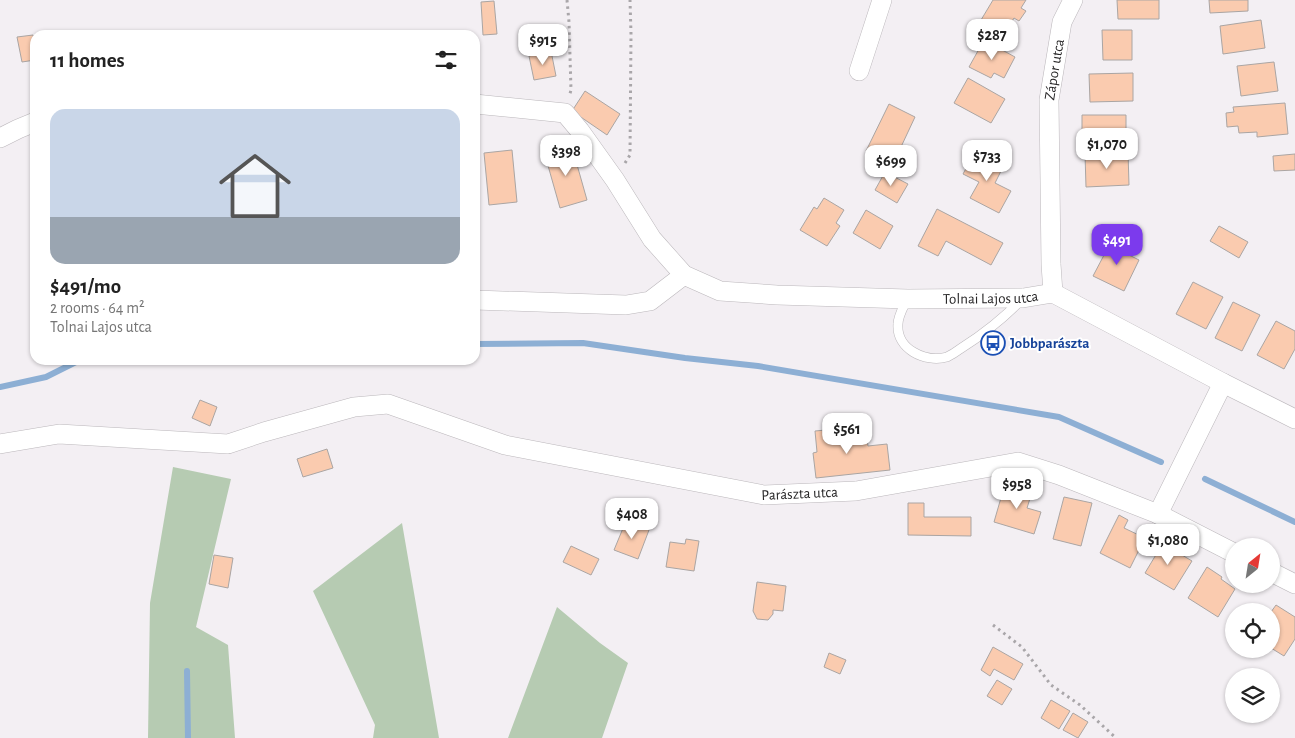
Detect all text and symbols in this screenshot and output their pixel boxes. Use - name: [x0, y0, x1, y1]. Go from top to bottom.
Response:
- pin: $287: [962, 18, 1022, 61]
- pin: $915: [513, 23, 573, 66]
- text: $287: [977, 27, 1007, 43]
- text: $915: [529, 32, 557, 48]
- street label: Zápor utca: [1042, 38, 1067, 101]
- icon: filters: [432, 46, 460, 74]
- text: 11 homes: [50, 50, 125, 71]
- pin: $1,070: [1066, 128, 1148, 170]
- pin: $398: [536, 134, 596, 177]
- text: $1,070: [1087, 136, 1127, 152]
- pin: $733: [957, 140, 1017, 182]
- icon: home: [210, 141, 300, 231]
- text: $398: [551, 143, 581, 159]
- pin: $699: [861, 144, 921, 187]
- text: $733: [973, 148, 1001, 164]
- text: $699: [876, 153, 906, 169]
- pin: $491: [1087, 224, 1147, 266]
- text: $491: [1103, 232, 1131, 248]
- text: $491/mo: [50, 276, 121, 297]
- street label: Tolnai Lajos utca: [943, 288, 1039, 306]
- text: 2 rooms · 64 m²: [50, 300, 145, 316]
- text: Tolnai Lajos utca: [50, 319, 152, 335]
- bus stop icon: Jobbparászta: [980, 330, 1006, 356]
- place label: Jobbparászta: [1010, 336, 1089, 351]
- pin: $561: [817, 412, 877, 455]
- text: $561: [833, 421, 861, 437]
- pin: $958: [987, 468, 1047, 510]
- text: $958: [1002, 476, 1032, 492]
- street label: Parászta utca: [761, 484, 838, 503]
- pin: $408: [602, 498, 662, 540]
- text: $408: [616, 506, 648, 522]
- pin: $1,080: [1127, 524, 1209, 566]
- text: $1,080: [1147, 532, 1189, 548]
- north arrow: [1225, 538, 1280, 592]
- map controls: [1225, 538, 1280, 723]
- button: locate: [1225, 603, 1280, 658]
- button: layers: [1225, 668, 1280, 723]

